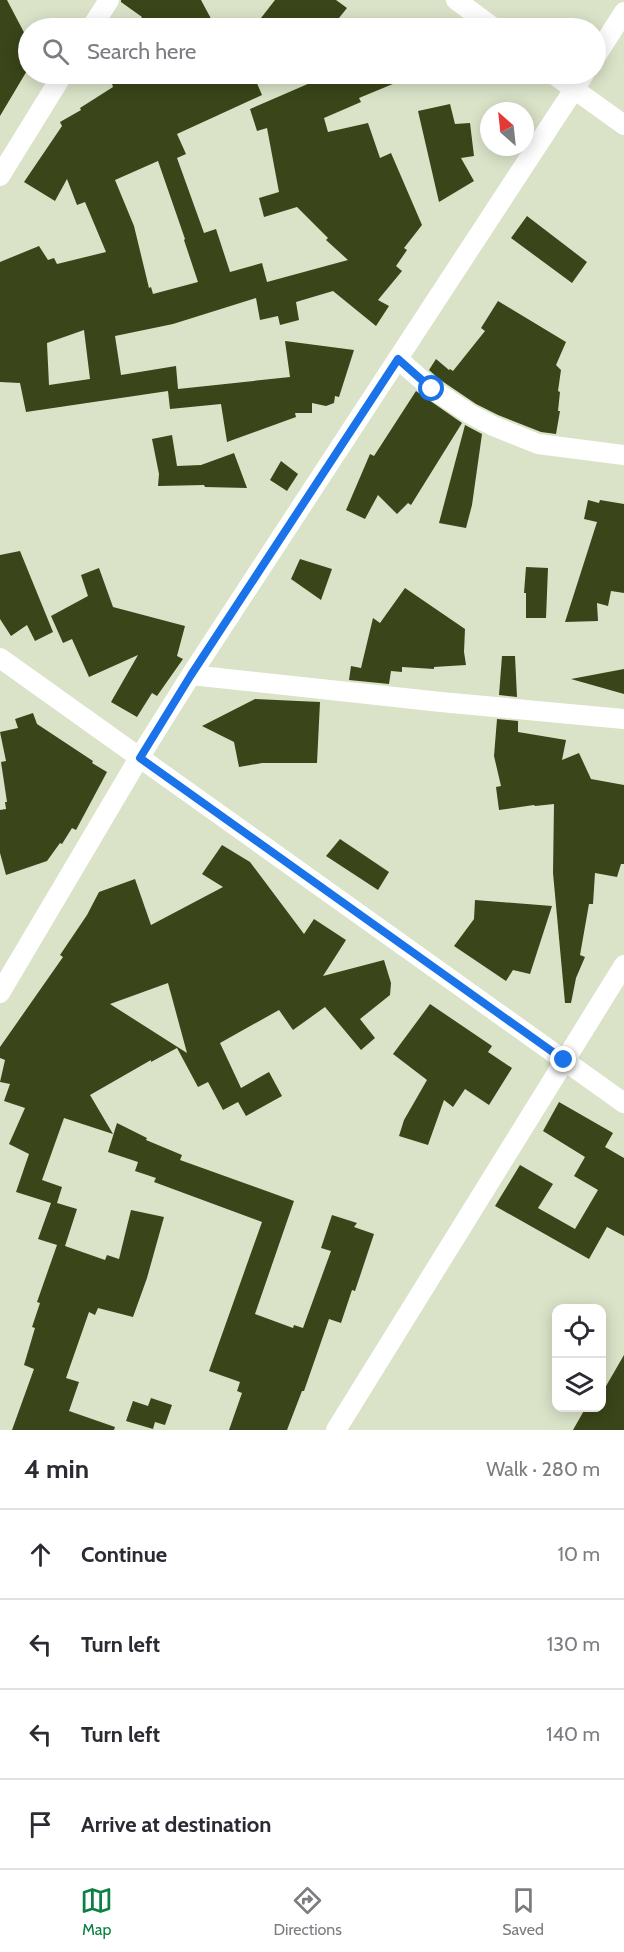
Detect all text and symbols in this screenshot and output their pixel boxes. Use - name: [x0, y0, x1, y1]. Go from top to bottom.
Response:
- search box: [18, 18, 606, 84]
- icon: search: [39, 35, 72, 68]
- text: Search here: [87, 38, 196, 65]
- north arrow: [480, 102, 534, 156]
- route start: [418, 375, 444, 401]
- route end: [550, 1046, 576, 1072]
- map controls: [552, 1304, 606, 1412]
- button: locate: [552, 1304, 606, 1358]
- button: layers: [552, 1358, 606, 1412]
- text: 4 min: [24, 1453, 89, 1485]
- text: Walk · 280 m: [486, 1457, 600, 1481]
- icon: ahead: [24, 1538, 57, 1571]
- text: Continue: [81, 1541, 167, 1568]
- text: 10 m: [557, 1542, 600, 1566]
- icon: left: [24, 1628, 57, 1661]
- text: Turn left: [81, 1631, 160, 1658]
- text: 130 m: [547, 1632, 600, 1656]
- icon: left: [24, 1718, 57, 1751]
- text: Turn left: [81, 1721, 160, 1748]
- text: 140 m: [546, 1722, 600, 1746]
- icon: arrive: [24, 1808, 57, 1841]
- text: Arrive at destination: [81, 1811, 271, 1838]
- tab: Map: [80, 1884, 113, 1939]
- tab: Directions: [274, 1884, 342, 1939]
- tab: Saved: [502, 1884, 544, 1939]

